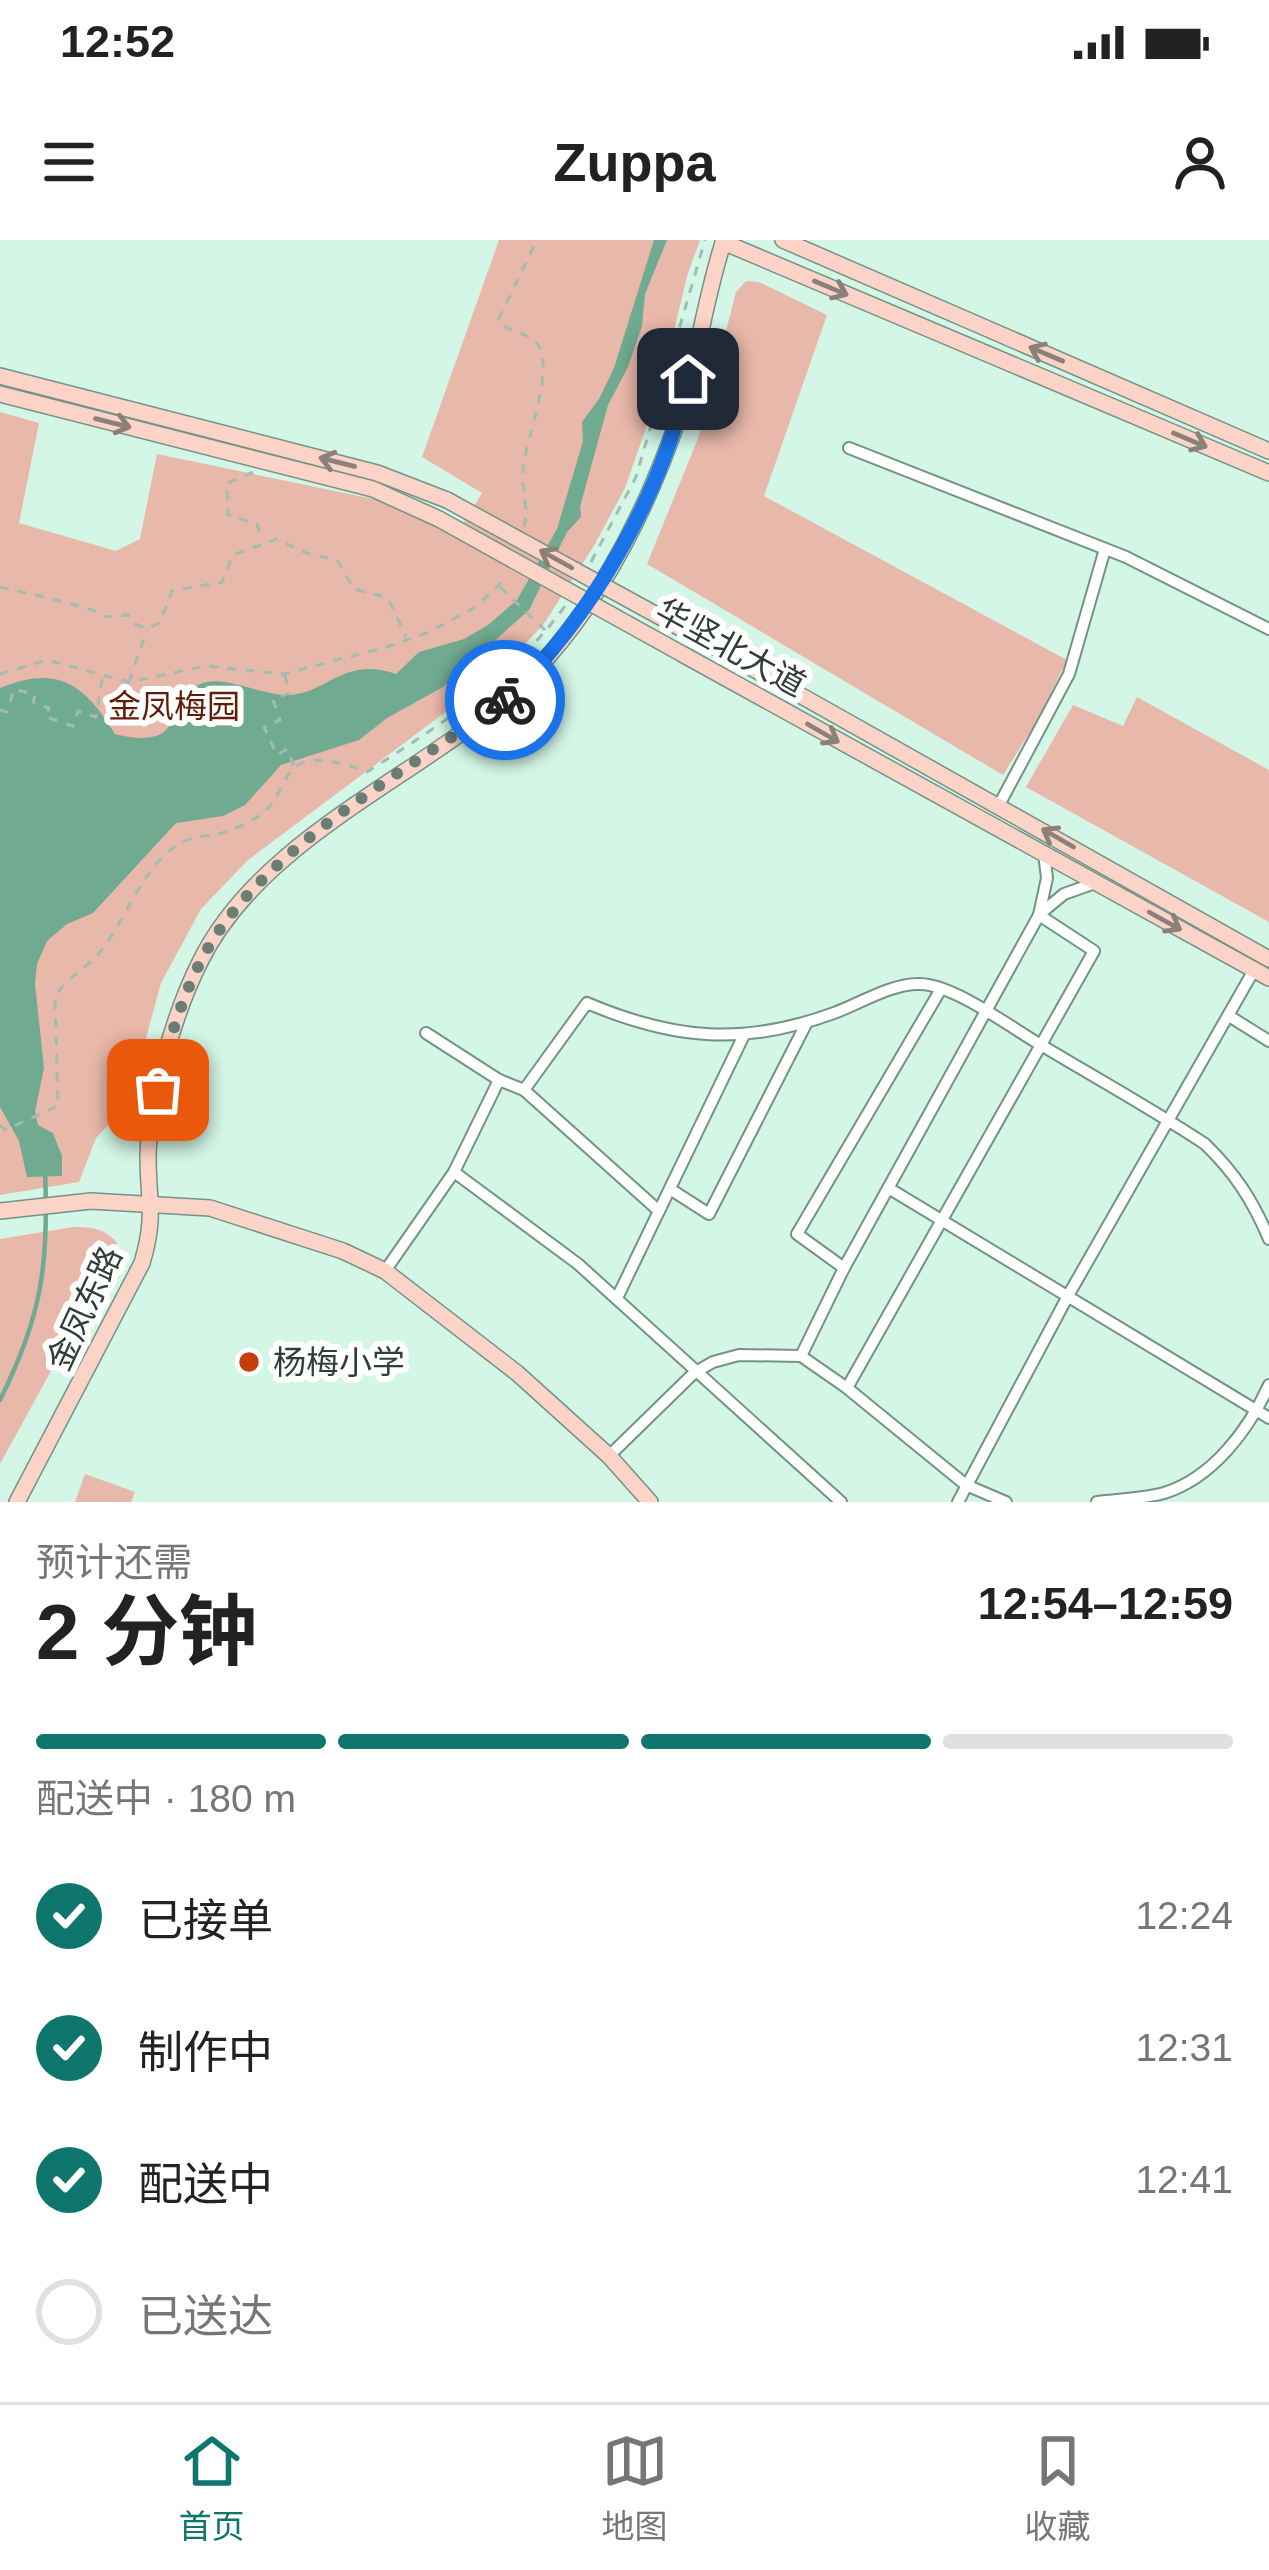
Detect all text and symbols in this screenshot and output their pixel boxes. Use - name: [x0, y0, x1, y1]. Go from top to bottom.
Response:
- text: 12:52: [60, 16, 175, 67]
- icon: menu: [36, 129, 102, 195]
- icon: person: [1167, 129, 1233, 195]
- text: Zuppa: [554, 132, 715, 192]
- one-way arrow: [812, 279, 849, 300]
- pin: [637, 328, 739, 430]
- one-way arrow: [1029, 342, 1065, 364]
- icon: home: [655, 346, 721, 412]
- one-way arrow: [94, 413, 132, 435]
- one-way arrow: [1171, 431, 1208, 452]
- one-way arrow: [318, 450, 356, 472]
- one-way arrow: [539, 547, 574, 570]
- street label: 华坚北大道: [650, 591, 812, 704]
- courier: [445, 640, 565, 760]
- icon: bike: [472, 667, 538, 733]
- park label: 金凤梅园: [108, 688, 240, 725]
- one-way arrow: [804, 722, 839, 746]
- one-way arrow: [1041, 826, 1076, 850]
- one-way arrow: [1146, 910, 1181, 933]
- pin: [107, 1039, 209, 1141]
- icon: bag: [125, 1057, 191, 1123]
- street label: 金凤东路: [40, 1241, 129, 1376]
- place label: 杨梅小学: [273, 1344, 405, 1381]
- marker: 杨梅小学: [236, 1349, 262, 1375]
- text: 预计还需: [36, 1541, 192, 1584]
- text: 12:54–12:59: [978, 1578, 1233, 1629]
- text: 2 分钟: [36, 1588, 257, 1676]
- text: 配送中 · 180 m: [36, 1777, 296, 1820]
- icon: check: [36, 1883, 102, 1949]
- text: 12:24: [1135, 1894, 1233, 1937]
- text: 已接单: [138, 1895, 273, 1946]
- icon: check: [36, 2015, 102, 2081]
- text: 12:31: [1135, 2026, 1233, 2069]
- text: 制作中: [138, 2027, 273, 2078]
- icon: check: [36, 2147, 102, 2213]
- text: 12:41: [1135, 2158, 1233, 2201]
- text: 配送中: [138, 2159, 273, 2210]
- text: 已送达: [138, 2291, 273, 2342]
- tab: 首页: [179, 2428, 245, 2548]
- tab: 地图: [602, 2428, 668, 2548]
- tab: 收藏: [1025, 2428, 1091, 2548]

